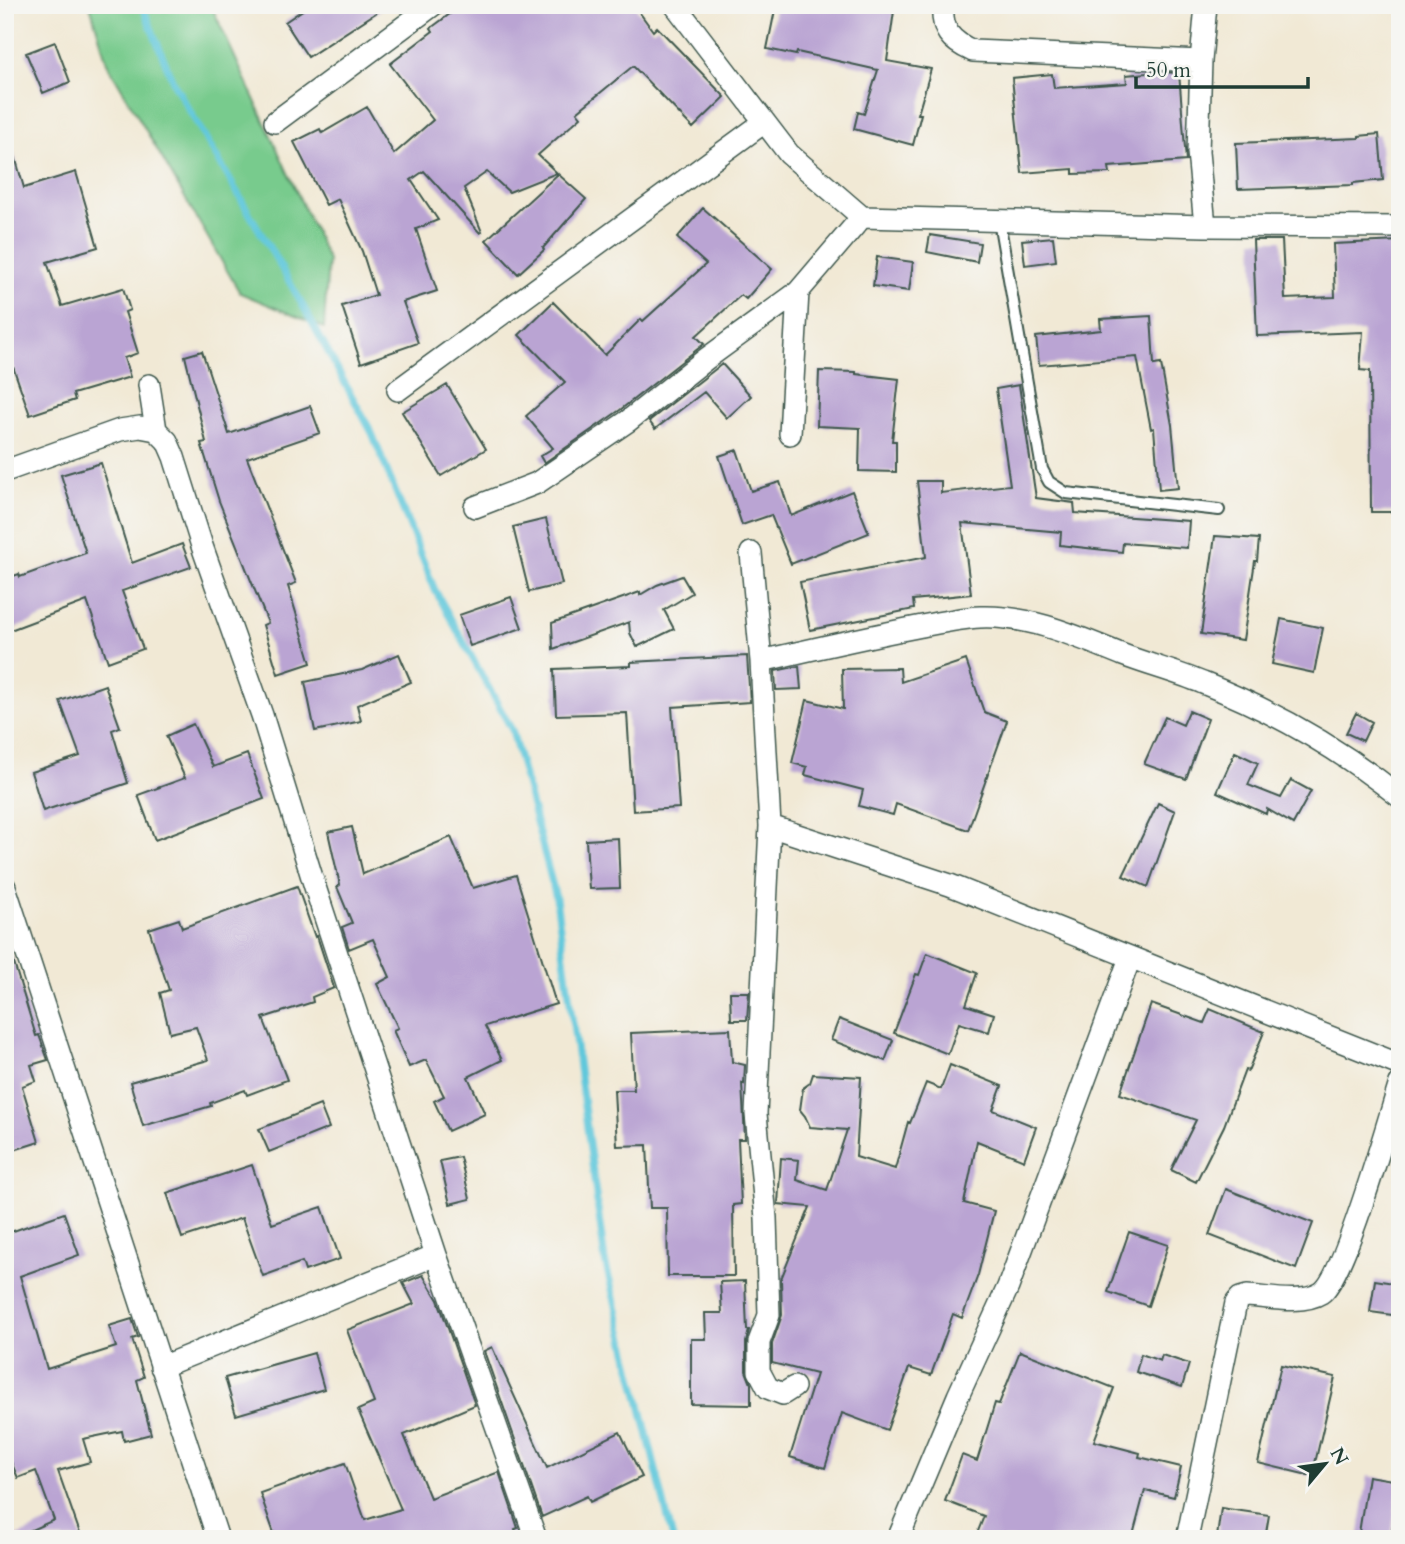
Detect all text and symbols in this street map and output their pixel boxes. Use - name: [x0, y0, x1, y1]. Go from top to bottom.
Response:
- scale bar: [1136, 46, 1307, 90]
- text: 50 m: [1146, 56, 1191, 85]
- north arrow: [1290, 1428, 1360, 1498]
- text: N: [1324, 1443, 1355, 1470]

